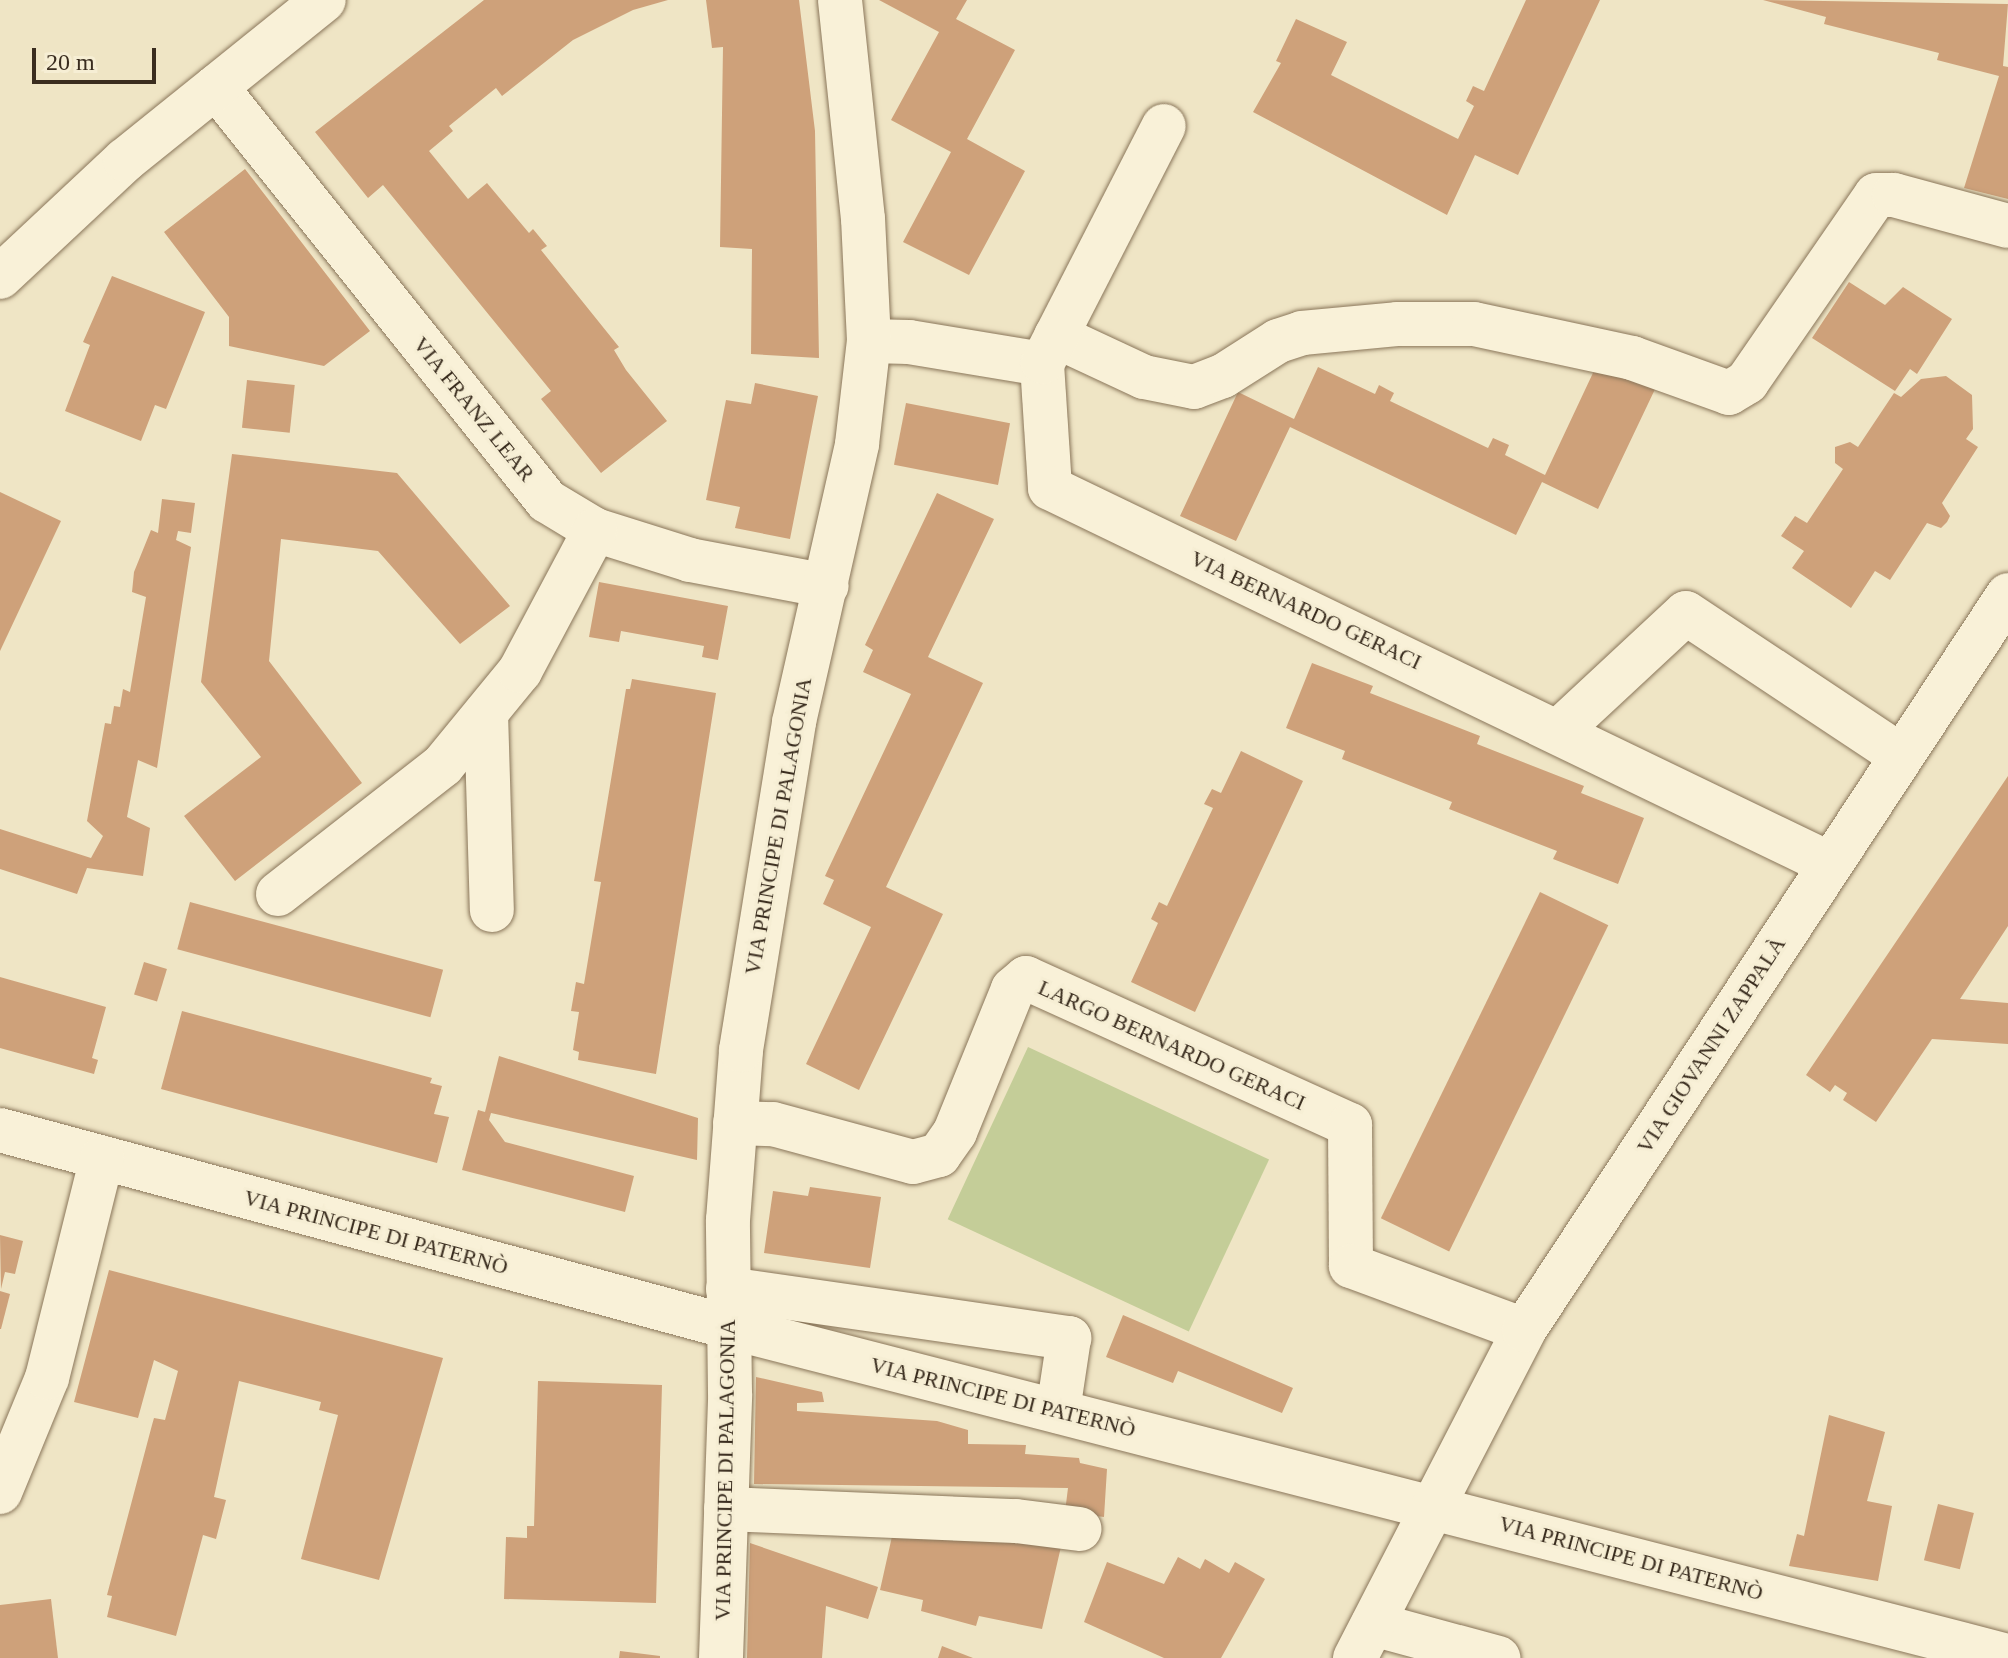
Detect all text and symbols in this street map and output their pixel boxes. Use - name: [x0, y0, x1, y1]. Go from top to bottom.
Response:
- scale bar: [36, 32, 160, 82]
- text: 20 m: [46, 49, 95, 75]
- street label: VIA FRANZ LEAR: [407, 331, 541, 487]
- street label: VIA BERNARDO GERACI: [1186, 545, 1426, 675]
- street label: VIA PRINCIPE DI PALAGONIA: [739, 675, 817, 977]
- street label: VIA GIOVANNI ZAPPALÀ: [1631, 931, 1791, 1159]
- street label: LARGO BERNARDO GERACI: [1034, 974, 1310, 1116]
- street label: VIA PRINCIPE DI PATERNÒ: [240, 1184, 512, 1280]
- street label: VIA PRINCIPE DI PALAGONIA: [709, 1318, 741, 1622]
- street label: VIA PRINCIPE DI PATERNÒ: [867, 1351, 1139, 1443]
- street label: VIA PRINCIPE DI PATERNÒ: [1495, 1510, 1767, 1606]

